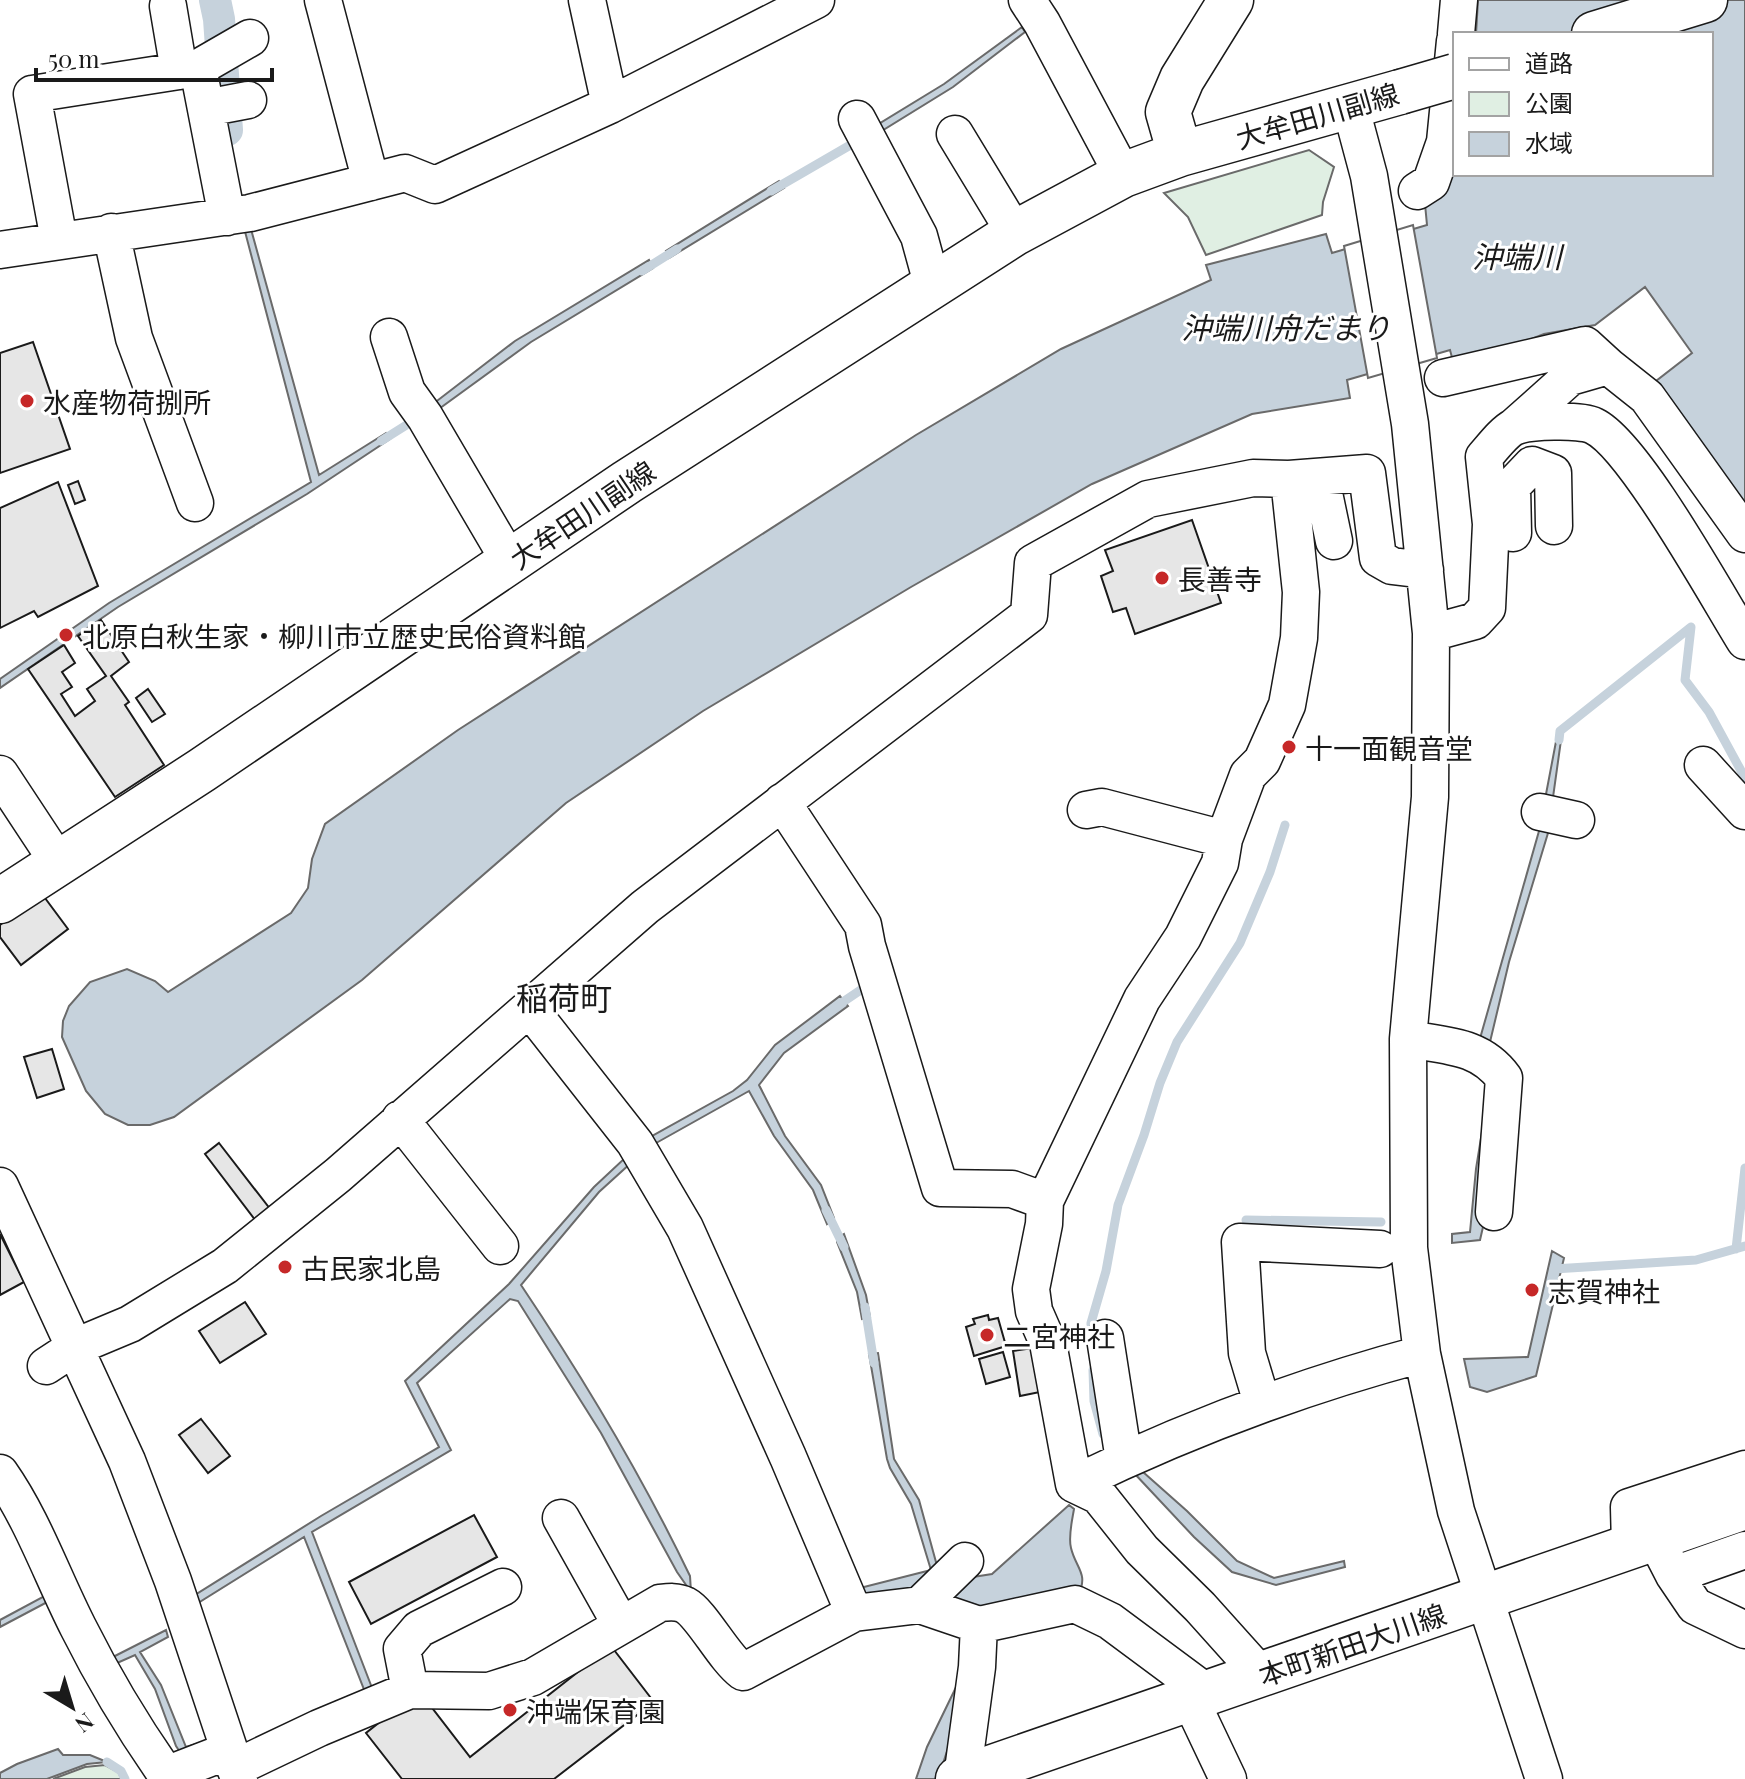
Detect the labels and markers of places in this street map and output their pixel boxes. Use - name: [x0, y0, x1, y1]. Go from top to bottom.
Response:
- place label: 水産物荷捌所: [43, 383, 211, 420]
- marker: 水産物荷捌所: [18, 392, 36, 410]
- place label: 長善寺: [1178, 560, 1262, 597]
- marker: 長善寺: [1153, 569, 1171, 587]
- place label: 北原白秋生家・柳川市立歴史民俗資料館: [82, 617, 586, 654]
- marker: 北原白秋生家・柳川市立歴史民俗資料館: [57, 626, 75, 644]
- place label: 十一面観音堂: [1305, 729, 1473, 766]
- marker: 十一面観音堂: [1280, 738, 1298, 756]
- place label: 古民家北島: [301, 1249, 441, 1286]
- marker: 古民家北島: [276, 1258, 294, 1276]
- place label: 志賀神社: [1548, 1272, 1660, 1309]
- marker: 志賀神社: [1523, 1281, 1541, 1299]
- place label: 二宮神社: [1003, 1317, 1115, 1354]
- marker: 二宮神社: [978, 1326, 996, 1344]
- place label: 沖端保育園: [526, 1692, 666, 1729]
- marker: 沖端保育園: [501, 1701, 519, 1719]

